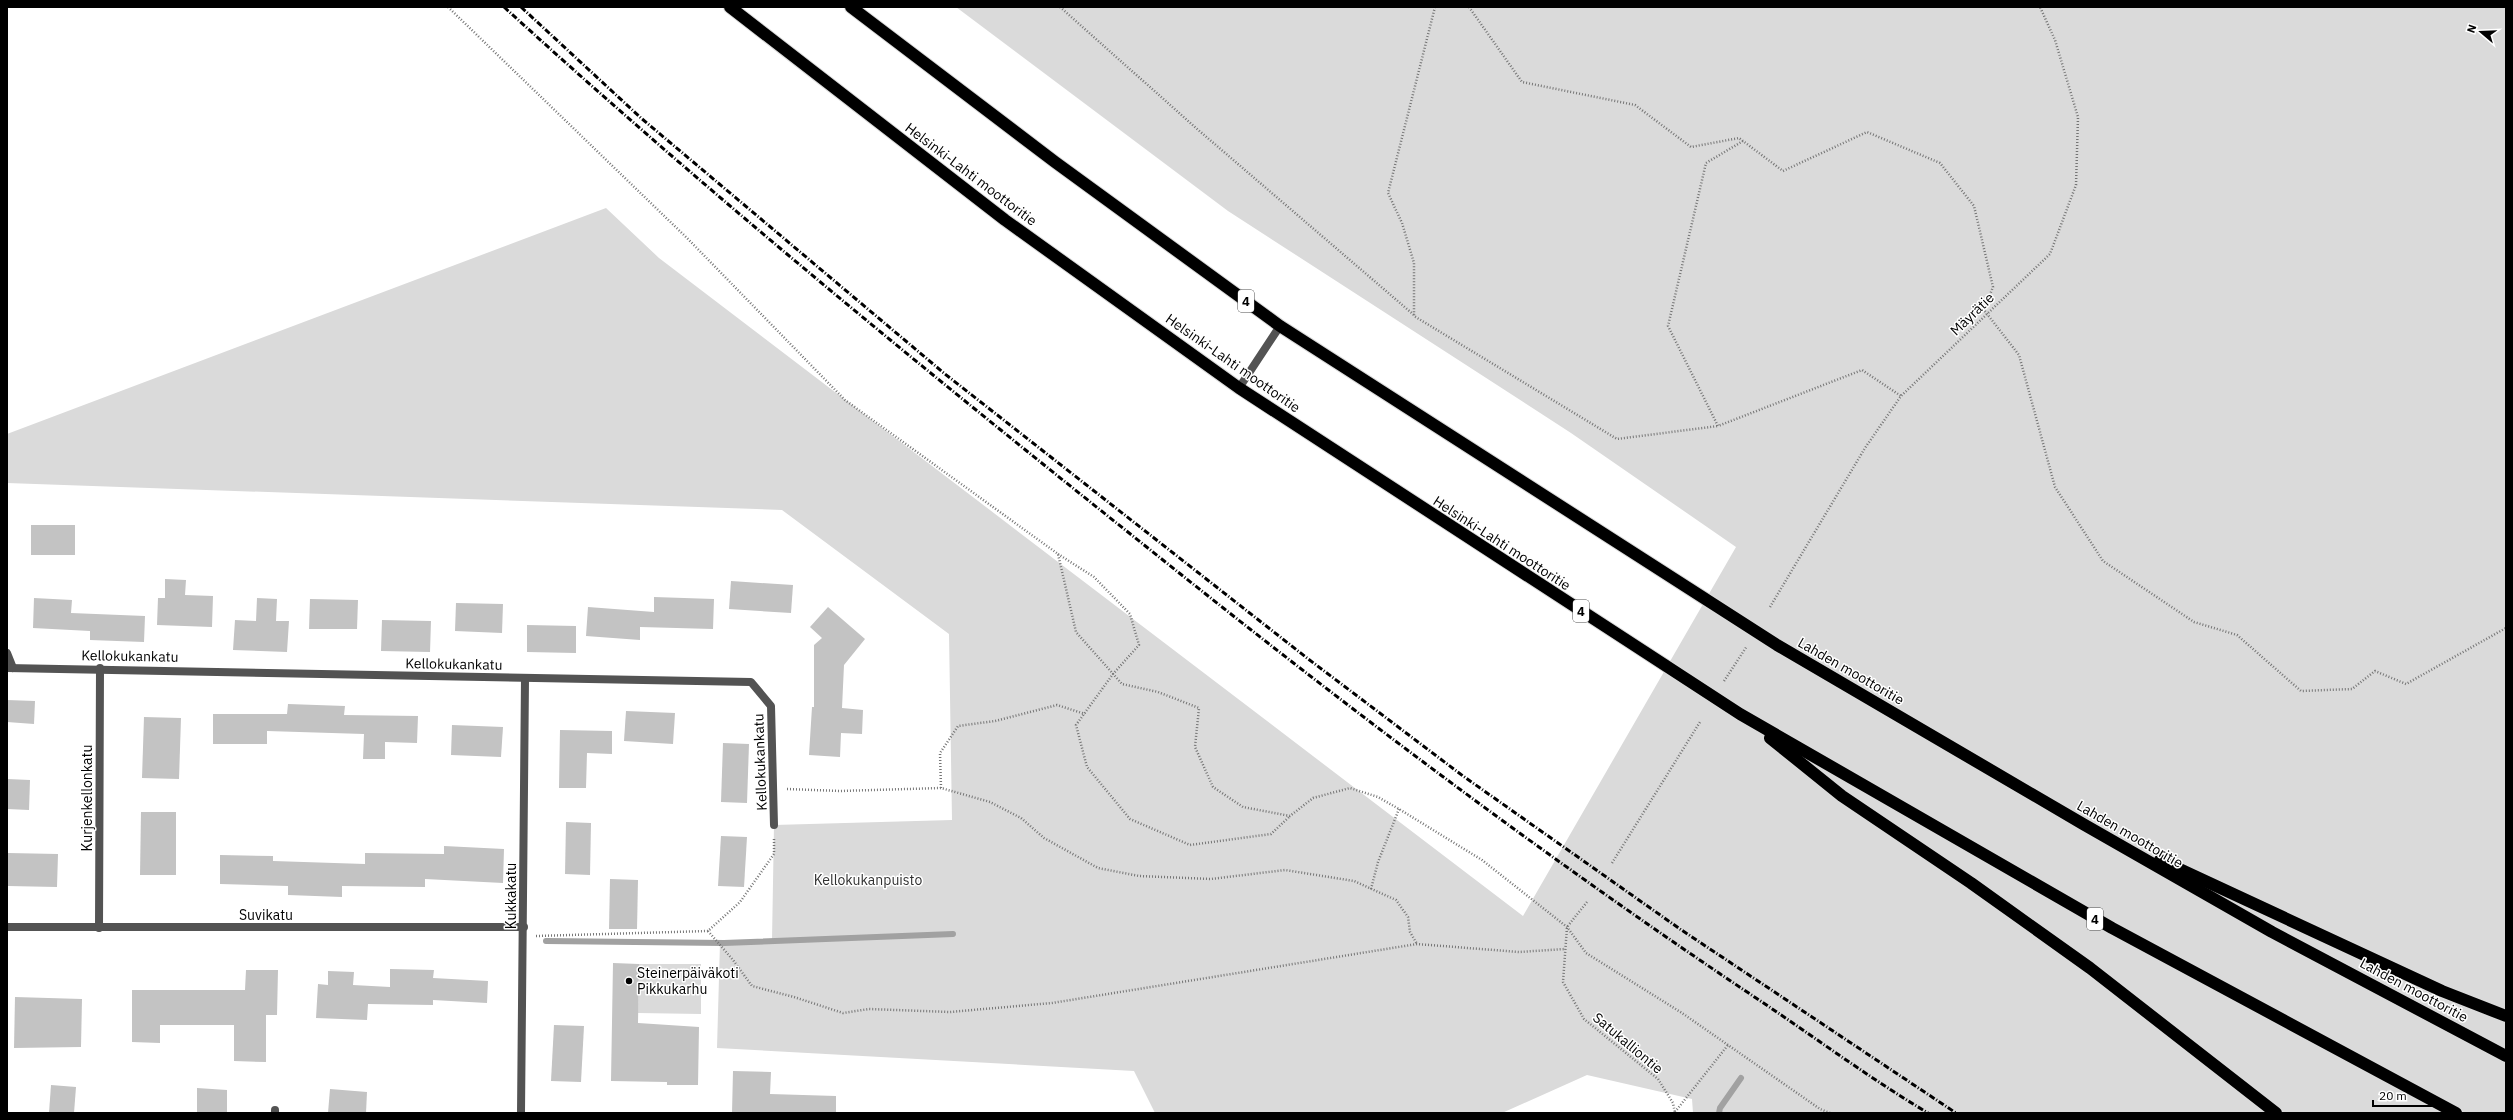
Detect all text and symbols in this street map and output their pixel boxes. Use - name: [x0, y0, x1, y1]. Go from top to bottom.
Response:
- north arrow: [2461, 12, 2501, 52]
- text: N: [2464, 23, 2479, 35]
- street label: Helsinki-Lahti moottoritie: [902, 119, 1041, 230]
- street label: Mäyrätie: [1946, 288, 1998, 339]
- road number: 4: [1238, 290, 1254, 312]
- street label: Helsinki-Lahti moottoritie: [1162, 310, 1304, 417]
- street label: Helsinki-Lahti moottoritie: [1430, 492, 1574, 594]
- road number: 4: [1573, 600, 1589, 622]
- street label: Lahden moottoritie: [1795, 633, 1908, 709]
- street label: Kellokukankatu: [81, 646, 179, 666]
- street label: Kellokukankatu: [405, 654, 503, 674]
- street label: Kellokukankatu: [749, 713, 771, 811]
- street label: Kurjenkellonkatu: [78, 745, 96, 851]
- street label: Lahden moottoritie: [2074, 796, 2187, 872]
- street label: Kukkakatu: [502, 863, 520, 929]
- park label: Kellokukanpuisto: [814, 871, 922, 889]
- street label: Suvikatu: [239, 906, 293, 924]
- road number: 4: [2087, 908, 2103, 930]
- street label: Lahden moottoritie: [2357, 954, 2471, 1026]
- place label: Steinerpäiväkoti Pikkukarhu: [637, 964, 739, 998]
- marker: Steinerpäiväkoti Pikkukarhu: [624, 976, 634, 986]
- street label: Satukalliontie: [1589, 1008, 1667, 1078]
- scale bar: [2373, 1082, 2432, 1108]
- text: 20 m: [2379, 1088, 2407, 1103]

